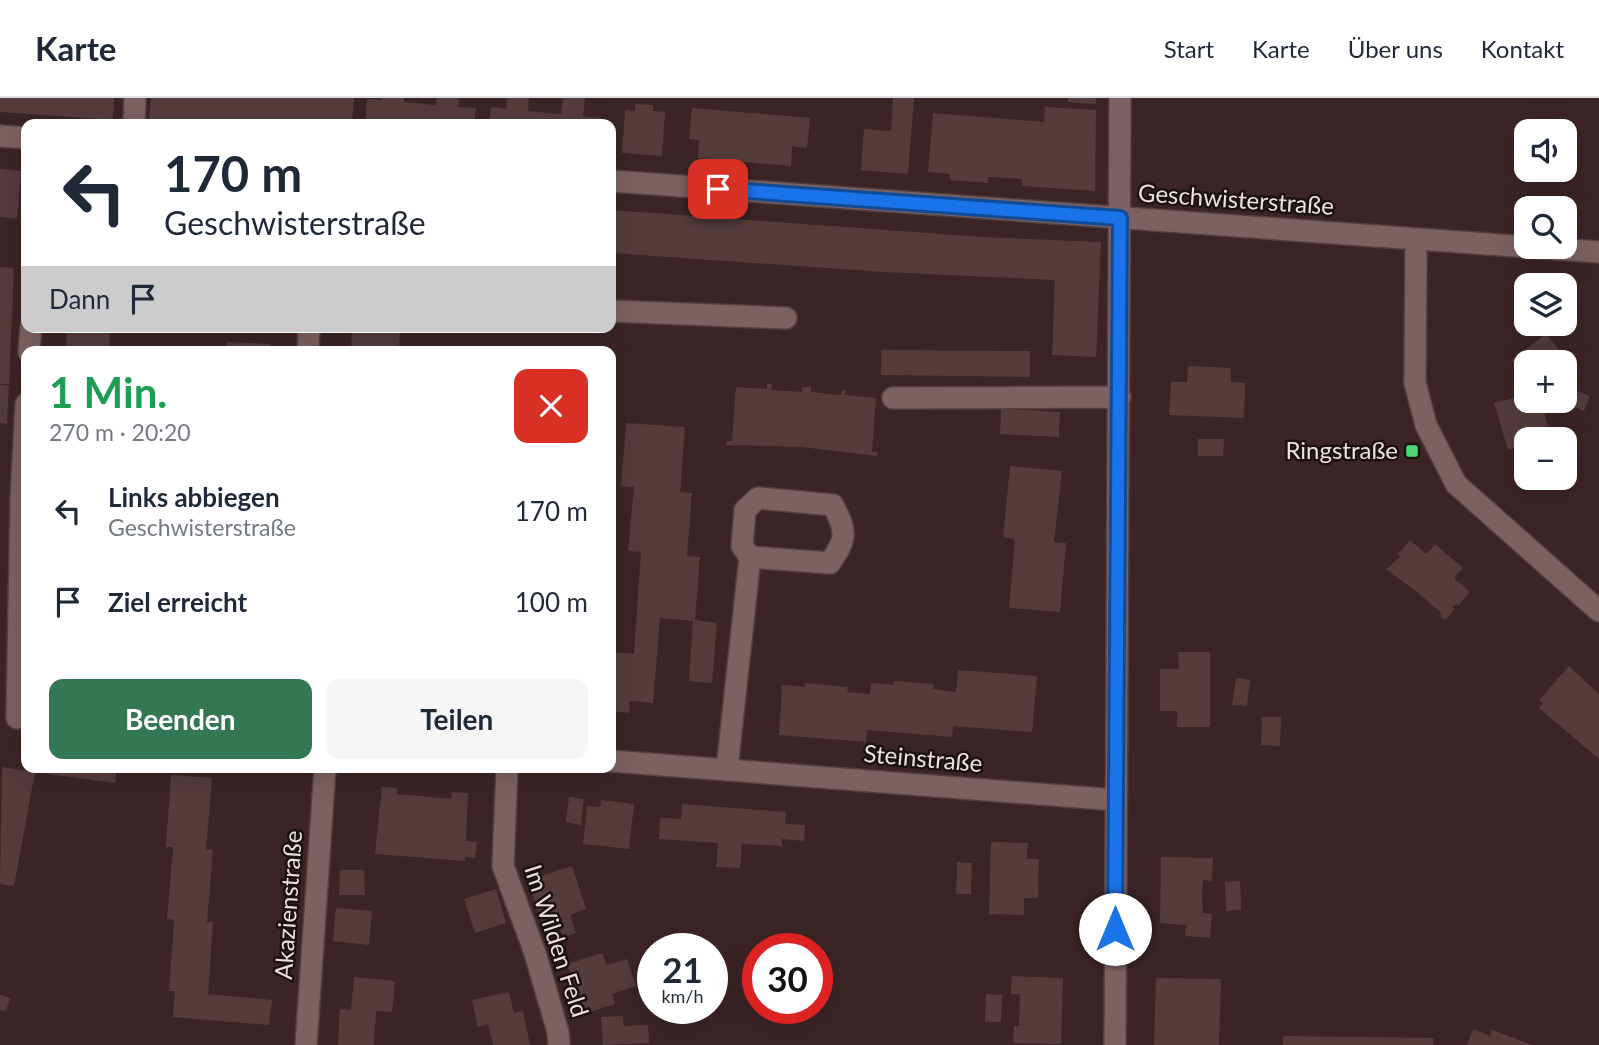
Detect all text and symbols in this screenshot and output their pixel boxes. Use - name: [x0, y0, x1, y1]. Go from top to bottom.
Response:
- text: Karte: [35, 28, 116, 68]
- text: Start: [1164, 34, 1214, 63]
- text: Karte: [1252, 34, 1310, 63]
- text: Über uns: [1348, 34, 1443, 63]
- text: Kontakt: [1481, 34, 1564, 63]
- map controls: [1514, 119, 1577, 490]
- button: sound: [1514, 119, 1577, 182]
- text: 170 m: [164, 144, 302, 202]
- icon: left: [49, 147, 140, 238]
- pin: [688, 159, 748, 219]
- icon: arrive: [699, 170, 737, 208]
- street label: Geschwisterstraße: [1137, 177, 1335, 220]
- button: search: [1514, 196, 1577, 259]
- text: Geschwisterstraße: [164, 203, 426, 242]
- button: layers: [1514, 273, 1577, 336]
- icon: arrive: [124, 280, 162, 318]
- text: Dann: [49, 283, 110, 315]
- button: +: [1514, 350, 1577, 413]
- text: 1 Min.: [49, 367, 167, 417]
- button: close: [514, 369, 588, 443]
- text: 270 m · 20:20: [49, 418, 191, 446]
- button: −: [1514, 427, 1577, 490]
- place label: Ringstraße: [1285, 435, 1398, 464]
- marker: Ringstraße: [1404, 443, 1420, 459]
- text: Links abbiegen: [108, 481, 280, 513]
- icon: left: [49, 492, 87, 530]
- text: 170 m: [515, 495, 588, 527]
- text: Geschwisterstraße: [108, 513, 296, 541]
- icon: arrive: [49, 583, 87, 621]
- text: Ziel erreicht: [108, 586, 247, 618]
- text: 100 m: [515, 586, 588, 618]
- button: Beenden: [49, 679, 312, 759]
- button: Teilen: [326, 679, 588, 759]
- street label: Steinstraße: [863, 738, 984, 777]
- street label: Akazienstraße: [268, 830, 307, 980]
- street label: Im Wilden Feld: [519, 861, 596, 1020]
- position arrow: [1078, 892, 1152, 966]
- speed limit sign: 30: [742, 933, 833, 1024]
- text: 21: [662, 948, 703, 990]
- text: km/h: [661, 985, 704, 1007]

